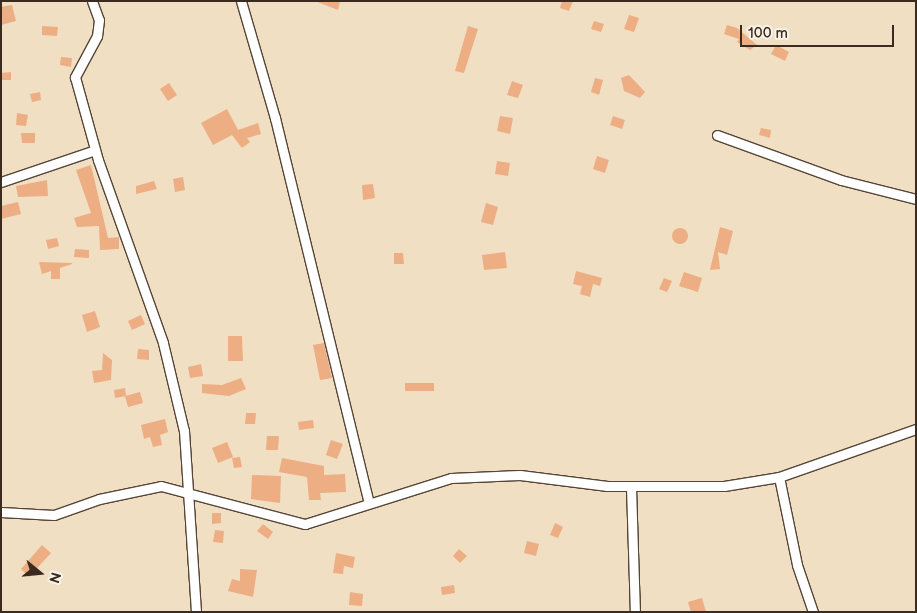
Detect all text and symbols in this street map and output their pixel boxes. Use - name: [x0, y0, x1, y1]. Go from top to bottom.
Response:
- scale bar: [742, 15, 896, 47]
- text: 100 m: [748, 24, 788, 43]
- north arrow: [15, 548, 65, 598]
- text: N: [45, 570, 64, 585]

